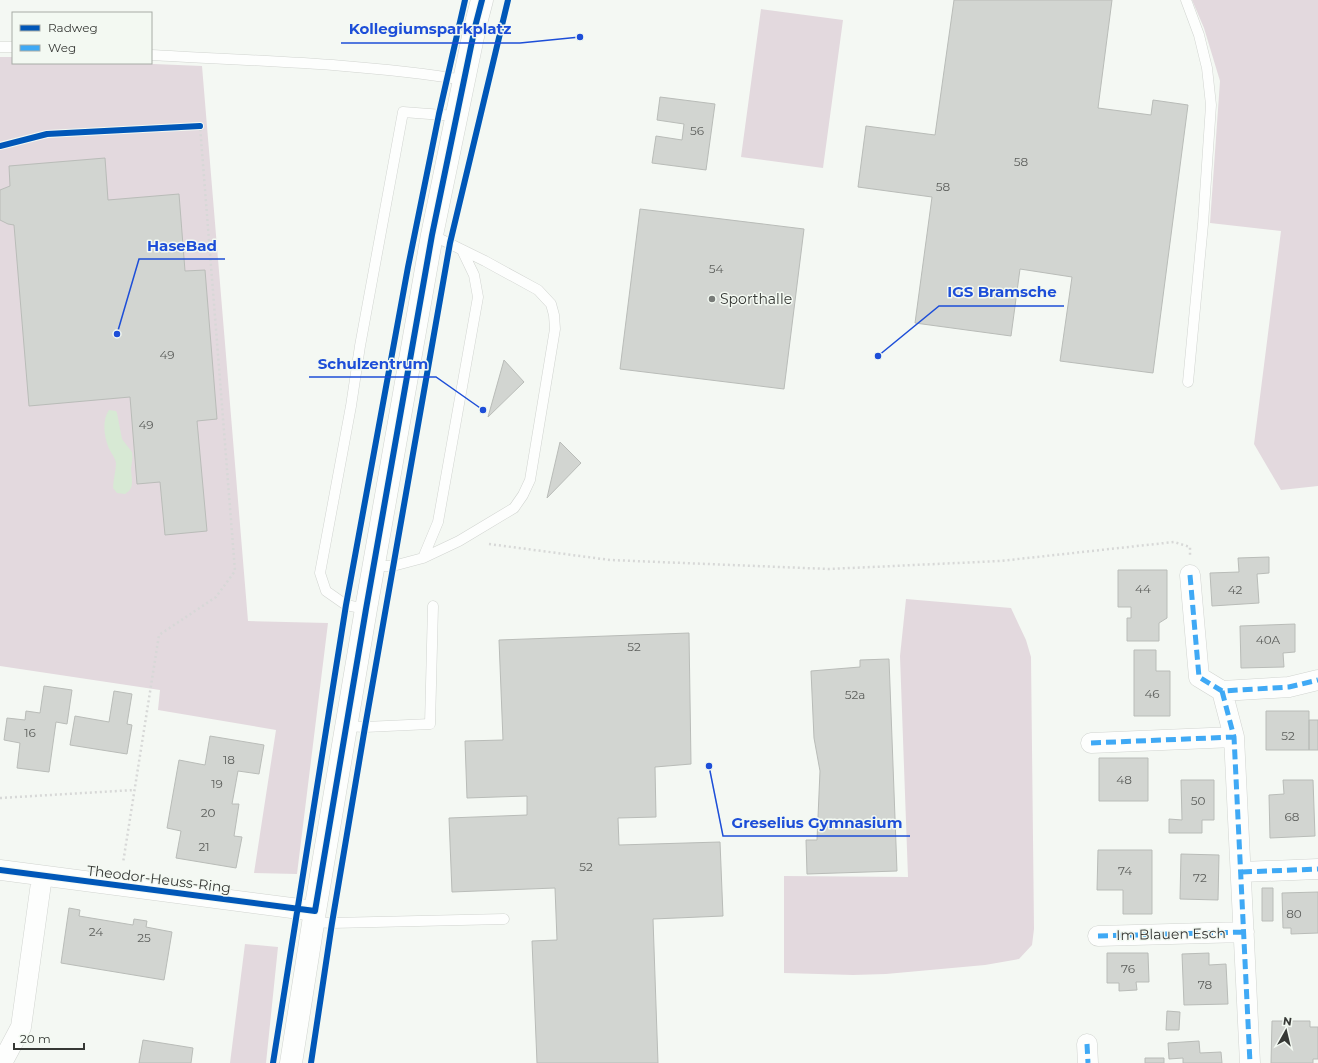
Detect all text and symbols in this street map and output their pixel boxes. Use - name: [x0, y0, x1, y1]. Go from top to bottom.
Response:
- legend: [12, 12, 152, 64]
- callout: Kollegiumsparkplatz: [341, 16, 520, 43]
- text: Kollegiumsparkplatz: [349, 19, 511, 38]
- text: Radweg: [48, 20, 98, 35]
- text: Weg: [48, 40, 76, 55]
- house number: 56: [690, 123, 704, 138]
- house number: 58: [1014, 154, 1029, 169]
- house number: 58: [936, 179, 951, 194]
- callout: HaseBad: [139, 232, 225, 259]
- text: HaseBad: [147, 236, 217, 255]
- house number: 54: [709, 261, 723, 276]
- callout: IGS Bramsche: [939, 279, 1064, 306]
- text: IGS Bramsche: [947, 282, 1057, 301]
- place label: Sporthalle: [720, 290, 792, 308]
- marker: Sporthalle: [707, 294, 717, 304]
- house number: 49: [159, 347, 175, 362]
- callout: Schulzentrum: [309, 350, 436, 377]
- text: Schulzentrum: [318, 354, 428, 373]
- house number: 49: [138, 417, 154, 432]
- house number: 44: [1135, 581, 1151, 596]
- house number: 42: [1228, 582, 1243, 597]
- house number: 40A: [1256, 632, 1281, 647]
- house number: 52: [627, 639, 641, 654]
- house number: 46: [1144, 686, 1160, 701]
- house number: 52a: [845, 687, 865, 702]
- house number: 16: [24, 725, 36, 740]
- house number: 52: [1281, 728, 1295, 743]
- house number: 18: [223, 752, 235, 767]
- house number: 48: [1116, 772, 1132, 787]
- house number: 19: [211, 776, 223, 791]
- house number: 50: [1191, 793, 1205, 808]
- house number: 20: [201, 805, 215, 820]
- callout: Greselius Gymnasium: [723, 809, 910, 836]
- house number: 68: [1285, 809, 1300, 824]
- text: Greselius Gymnasium: [732, 813, 902, 832]
- house number: 21: [198, 839, 210, 854]
- house number: 52: [579, 859, 593, 874]
- street label: Theodor-Heuss-Ring: [86, 861, 232, 897]
- house number: 74: [1118, 863, 1132, 878]
- house number: 72: [1193, 870, 1207, 885]
- house number: 80: [1286, 906, 1302, 921]
- house number: 24: [89, 924, 103, 939]
- street label: Im Blauen Esch: [1116, 924, 1226, 944]
- house number: 25: [137, 930, 151, 945]
- house number: 76: [1121, 961, 1135, 976]
- house number: 78: [1198, 977, 1213, 992]
- north arrow: [1266, 1011, 1306, 1051]
- text: N: [1282, 1014, 1293, 1029]
- scale bar: [14, 1025, 84, 1051]
- text: 20 m: [20, 1031, 51, 1046]

